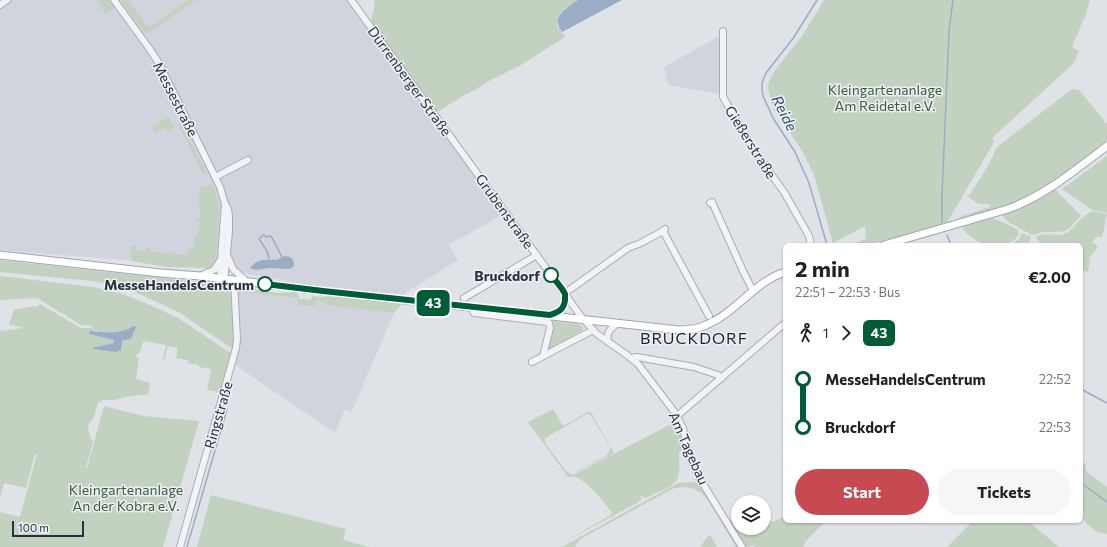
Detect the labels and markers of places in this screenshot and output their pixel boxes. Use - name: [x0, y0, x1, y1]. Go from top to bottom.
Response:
- place label: Bruckdorf: [474, 267, 540, 284]
- marker: Bruckdorf: [543, 267, 559, 283]
- place label: MesseHandelsCentrum: [104, 276, 254, 293]
- marker: MesseHandelsCentrum: [257, 276, 273, 292]

